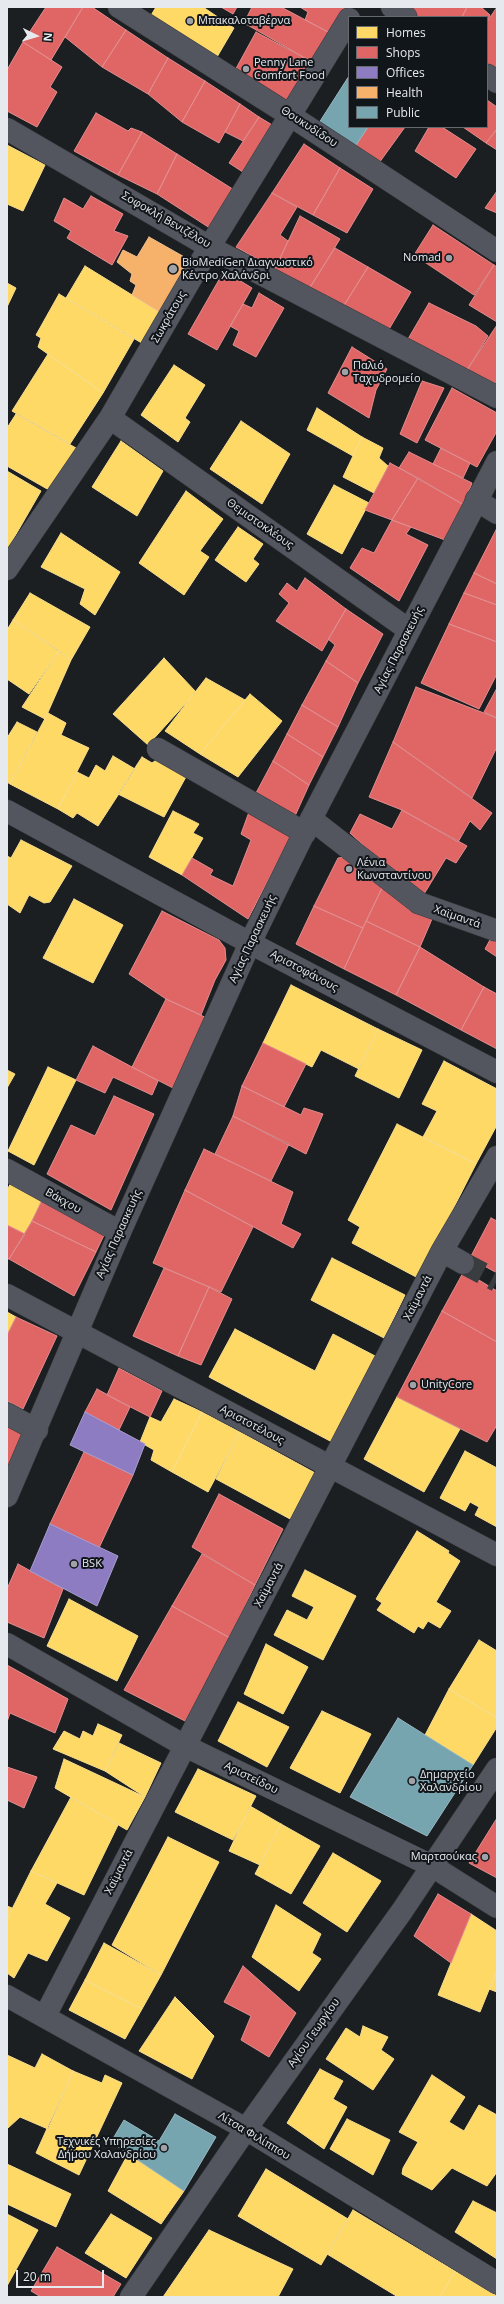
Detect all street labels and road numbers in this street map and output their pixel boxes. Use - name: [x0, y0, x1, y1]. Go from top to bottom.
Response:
- street label: Θουκυδίδου: [278, 104, 340, 150]
- street label: Σοφοκλή Βενιζέλου: [119, 189, 213, 251]
- street label: Σωκράτους: [149, 289, 189, 345]
- street label: Θεμιστοκλέους: [224, 496, 296, 552]
- street label: Αγίας Παρασκευής: [371, 604, 427, 696]
- street label: Αγίας Παρασκευής: [227, 893, 279, 985]
- street label: Χαϊμαντά: [432, 903, 482, 931]
- street label: Αριστοφάνους: [268, 948, 340, 994]
- street label: Βάκχου: [43, 1186, 83, 1216]
- street label: Αγίας Παρασκευής: [93, 1188, 145, 1280]
- street label: Χαϊμαντά: [401, 1274, 435, 1322]
- street label: Αριστοτέλους: [218, 1403, 286, 1447]
- street label: Χαϊμαντά: [252, 1561, 286, 1609]
- street label: Αριστείδου: [222, 1759, 280, 1797]
- street label: Χαϊμαντά: [102, 1848, 136, 1896]
- street label: Αγίου Γεωργίου: [285, 1996, 343, 2070]
- street label: Λίτσα Φιλίππου: [216, 2109, 292, 2163]

